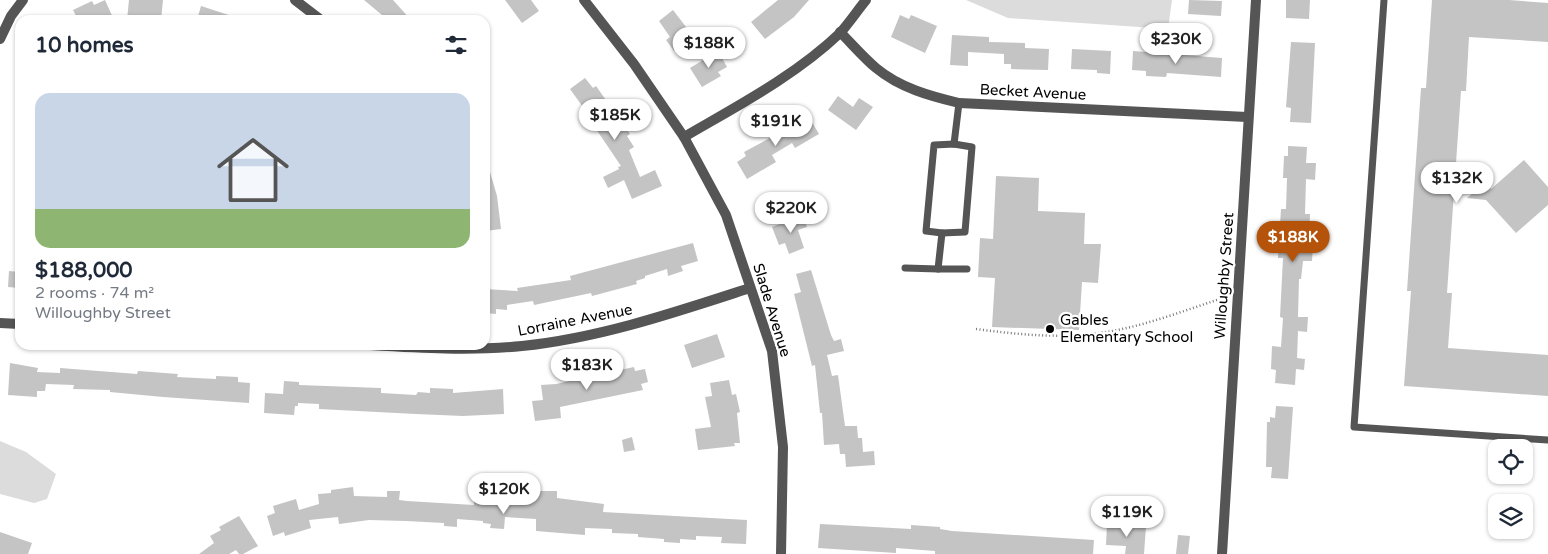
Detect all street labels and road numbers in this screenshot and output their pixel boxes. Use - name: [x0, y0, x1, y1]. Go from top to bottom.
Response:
- street label: Becket Avenue: [979, 80, 1087, 104]
- street label: Willoughby Street: [1211, 212, 1237, 340]
- street label: Slade Avenue: [749, 261, 795, 359]
- street label: Lorraine Avenue: [516, 300, 634, 340]

